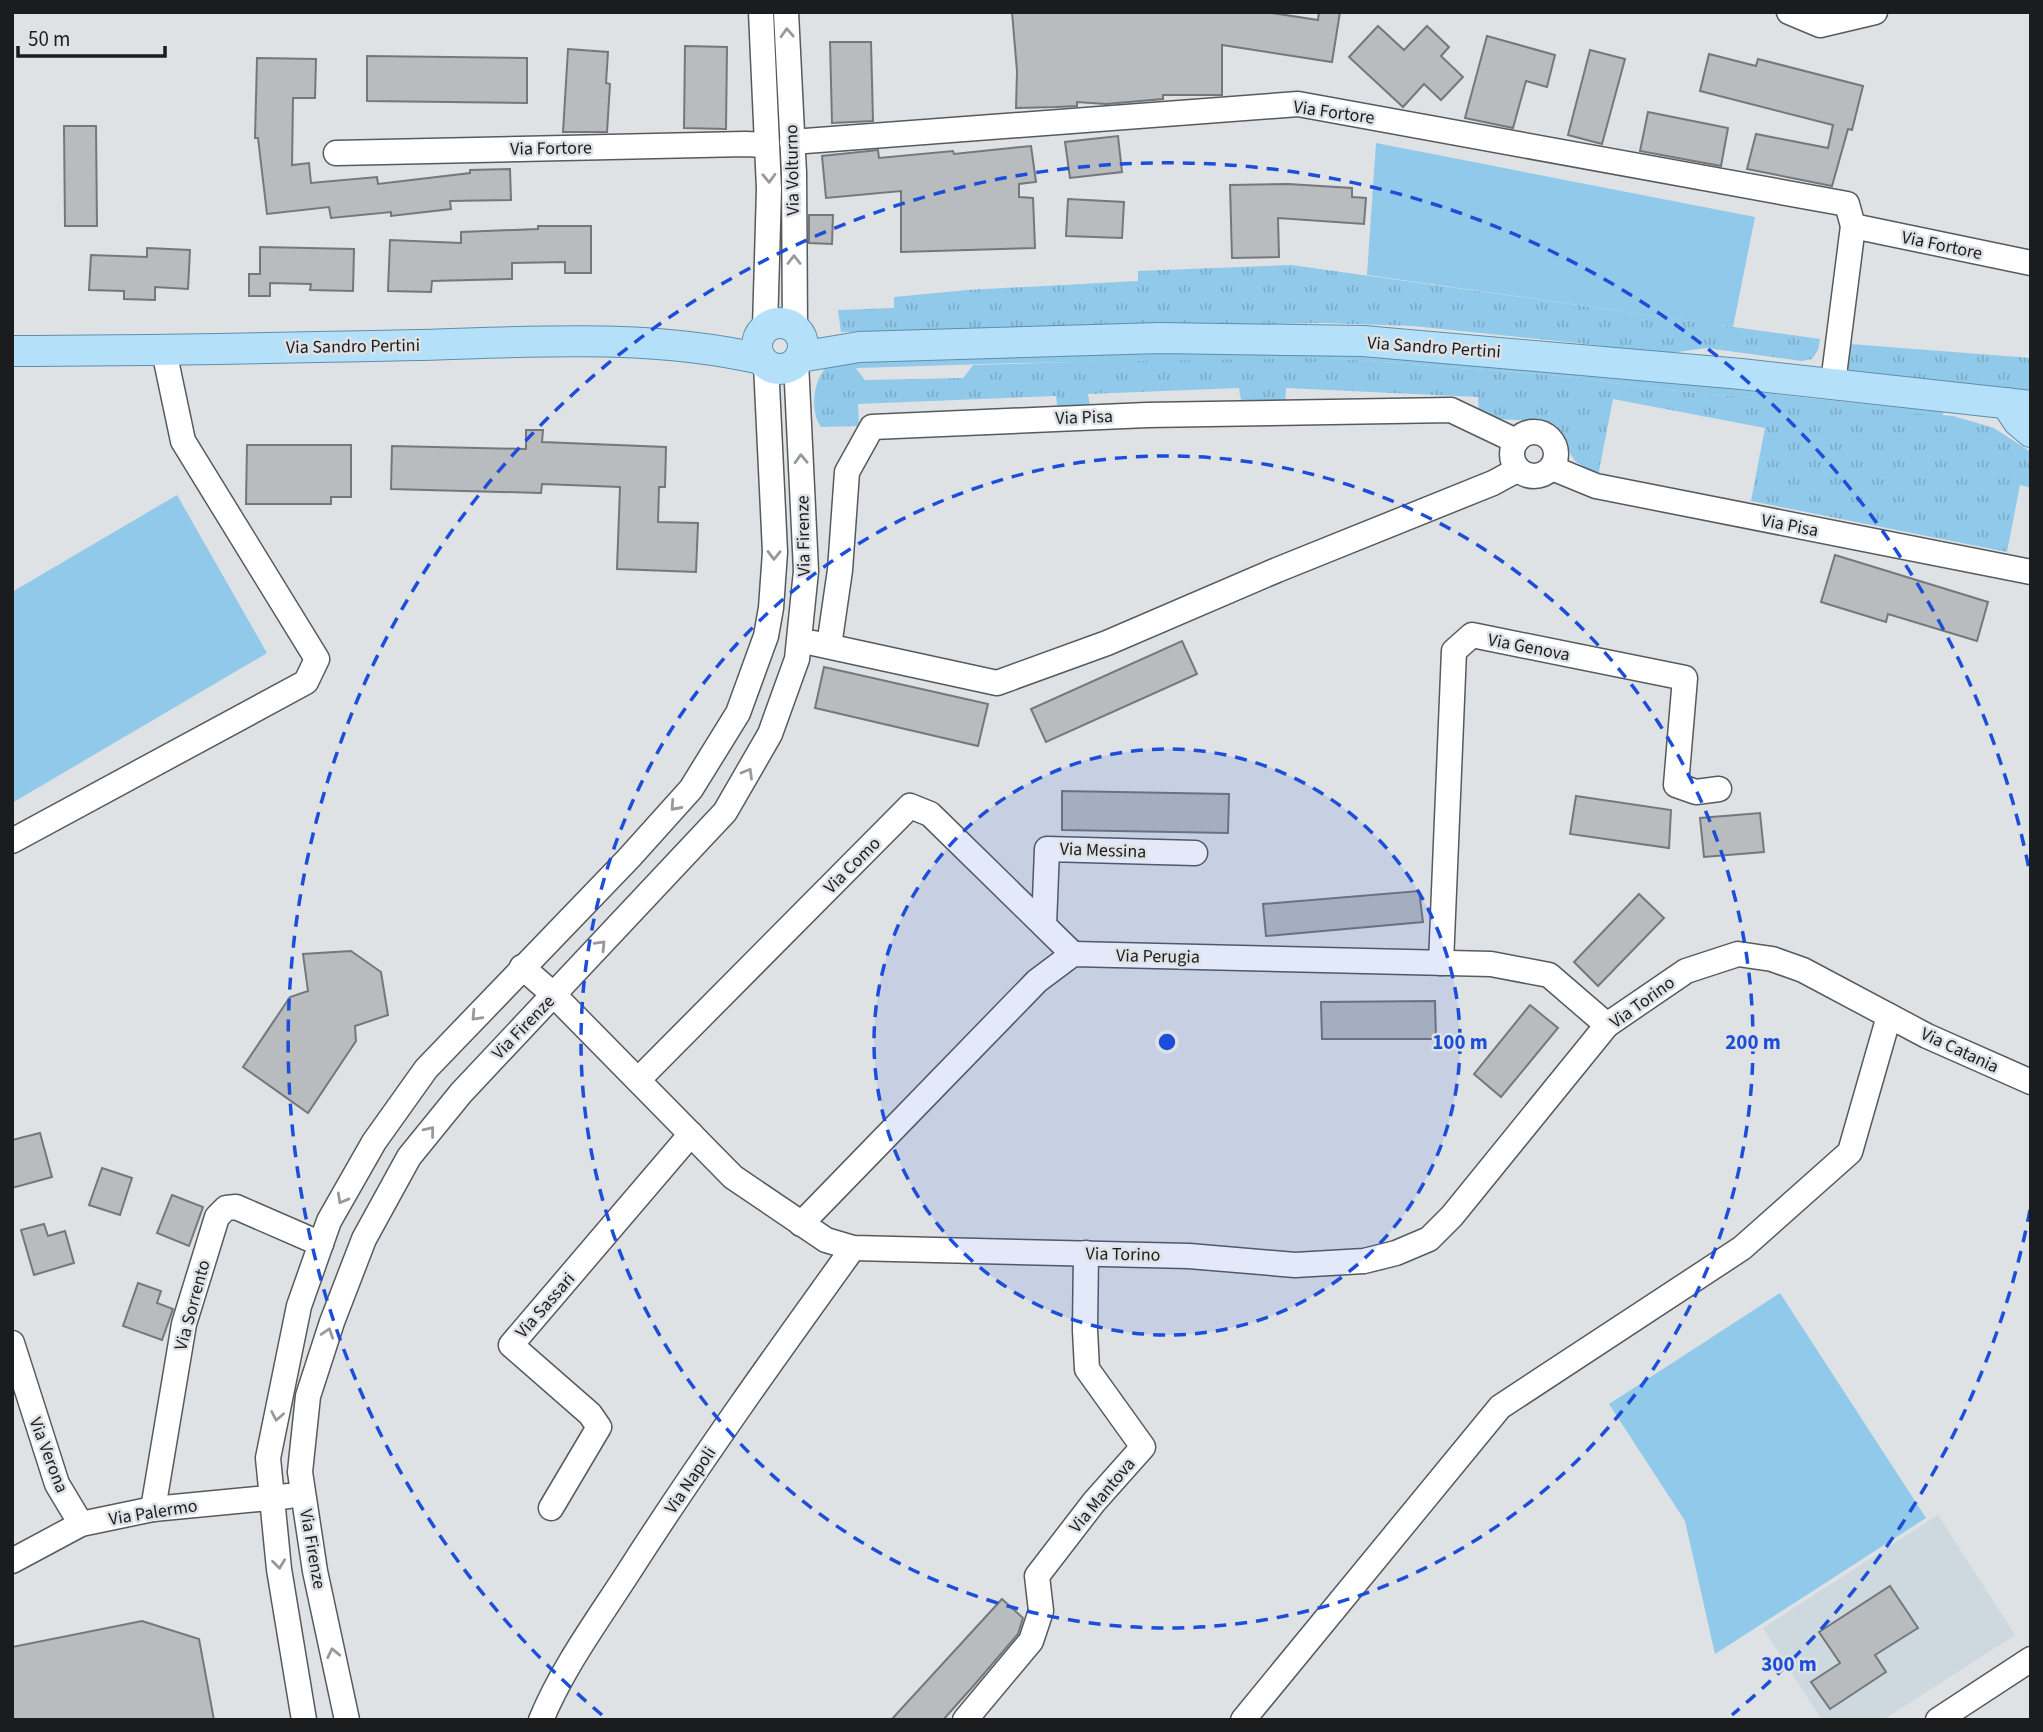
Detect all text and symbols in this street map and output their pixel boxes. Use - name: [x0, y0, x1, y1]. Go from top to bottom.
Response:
- scale bar: [18, 14, 164, 58]
- text: 50 m: [28, 24, 70, 54]
- one-way arrow: [779, 27, 794, 38]
- street label: Via Fortore: [1292, 94, 1376, 131]
- street label: Via Volturno: [779, 124, 806, 216]
- street label: Via Fortore: [510, 135, 592, 162]
- one-way arrow: [761, 173, 776, 184]
- street label: Via Fortore: [1899, 225, 1984, 266]
- one-way arrow: [786, 255, 802, 265]
- street label: Via Sandro Pertini: [1366, 330, 1502, 365]
- street label: Via Sandro Pertini: [286, 333, 420, 360]
- street label: Via Pisa: [1055, 404, 1113, 431]
- one-way arrow: [794, 453, 809, 464]
- street label: Via Firenze: [790, 495, 817, 577]
- street label: Via Pisa: [1759, 508, 1821, 543]
- one-way arrow: [766, 550, 782, 561]
- street label: Via Genova: [1486, 627, 1572, 668]
- one-way arrow: [740, 767, 753, 780]
- one-way arrow: [671, 798, 684, 811]
- street label: Via Como: [818, 831, 886, 899]
- street label: Via Messina: [1059, 836, 1147, 865]
- one-way arrow: [592, 941, 605, 954]
- street label: Via Perugia: [1116, 943, 1200, 970]
- street label: Via Torino: [1605, 970, 1680, 1035]
- street label: Via Firenze: [486, 990, 561, 1065]
- one-way arrow: [471, 1008, 484, 1021]
- street label: Via Catania: [1917, 1021, 2003, 1079]
- text: 100 m: [1432, 1027, 1488, 1057]
- text: 200 m: [1725, 1027, 1781, 1057]
- centre of rings: [1155, 1030, 1179, 1054]
- one-way arrow: [421, 1127, 434, 1139]
- one-way arrow: [337, 1192, 350, 1204]
- street label: Via Torino: [1085, 1241, 1161, 1268]
- street label: Via Sorrento: [168, 1257, 217, 1353]
- street label: Via Sassari: [510, 1267, 581, 1344]
- one-way arrow: [320, 1327, 334, 1340]
- one-way arrow: [270, 1410, 285, 1422]
- street label: Via Verona: [23, 1414, 74, 1497]
- street label: Via Napoli: [659, 1442, 722, 1519]
- street label: Via Mantova: [1064, 1452, 1141, 1538]
- street label: Via Palermo: [107, 1493, 199, 1532]
- street label: Via Firenze: [293, 1507, 332, 1591]
- one-way arrow: [271, 1558, 286, 1570]
- one-way arrow: [326, 1647, 341, 1659]
- text: 300 m: [1761, 1649, 1817, 1679]

